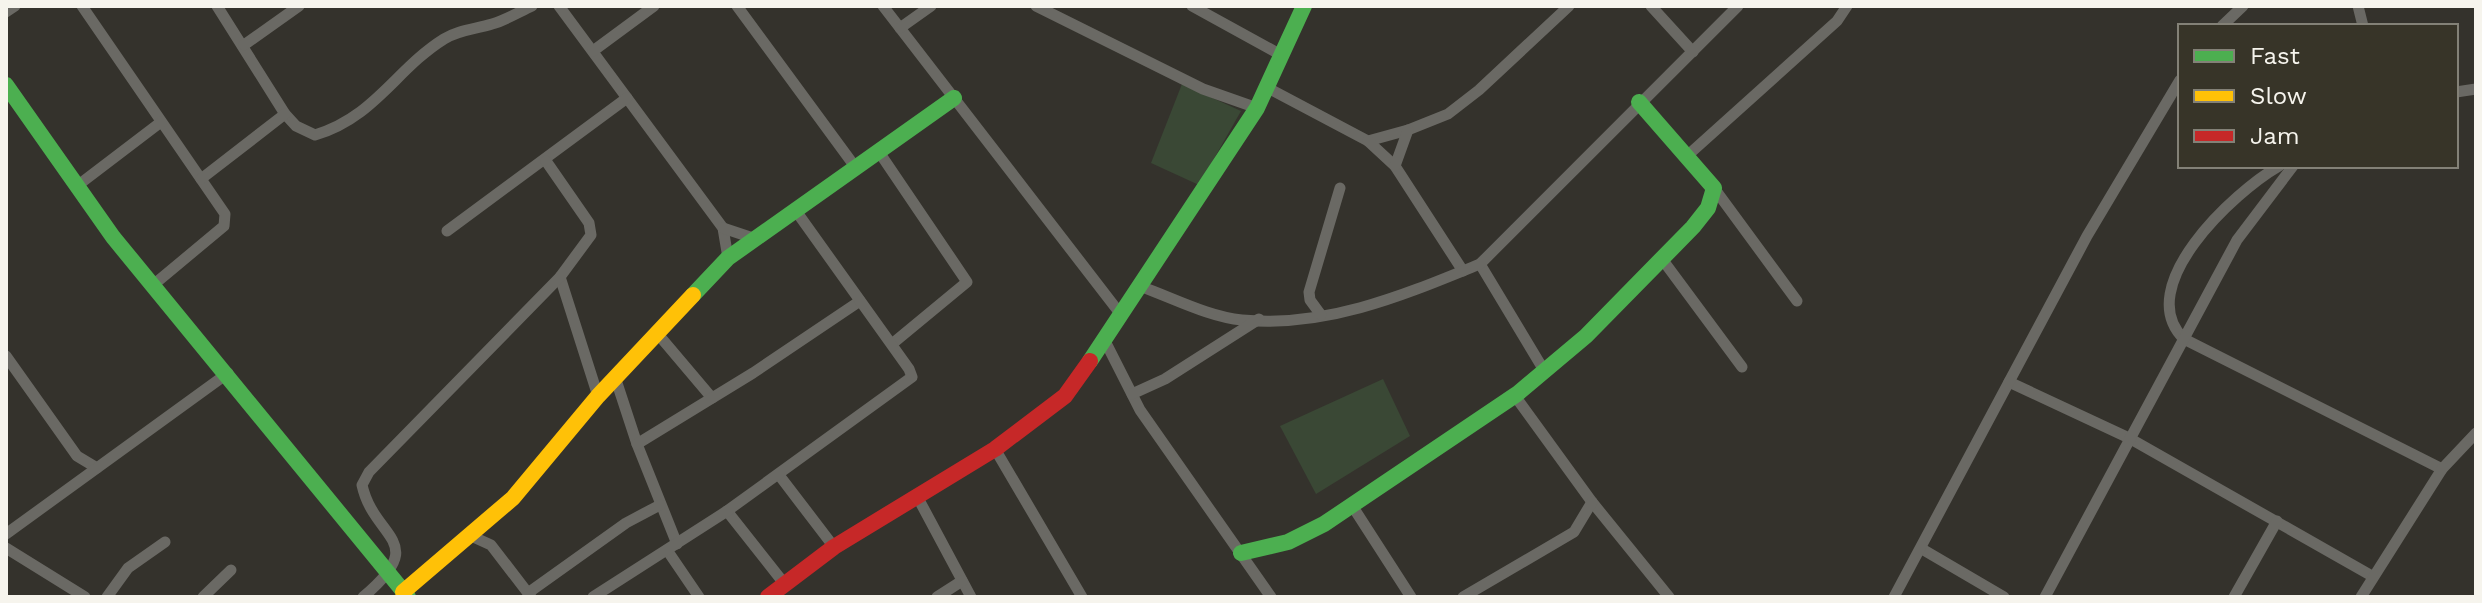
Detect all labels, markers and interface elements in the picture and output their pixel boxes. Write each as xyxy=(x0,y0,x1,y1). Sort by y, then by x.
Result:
legend xyxy=(2178,24,2458,168)
text: Fast xyxy=(2250,42,2300,70)
text: Slow xyxy=(2250,82,2307,110)
text: Jam xyxy=(2250,122,2300,150)

